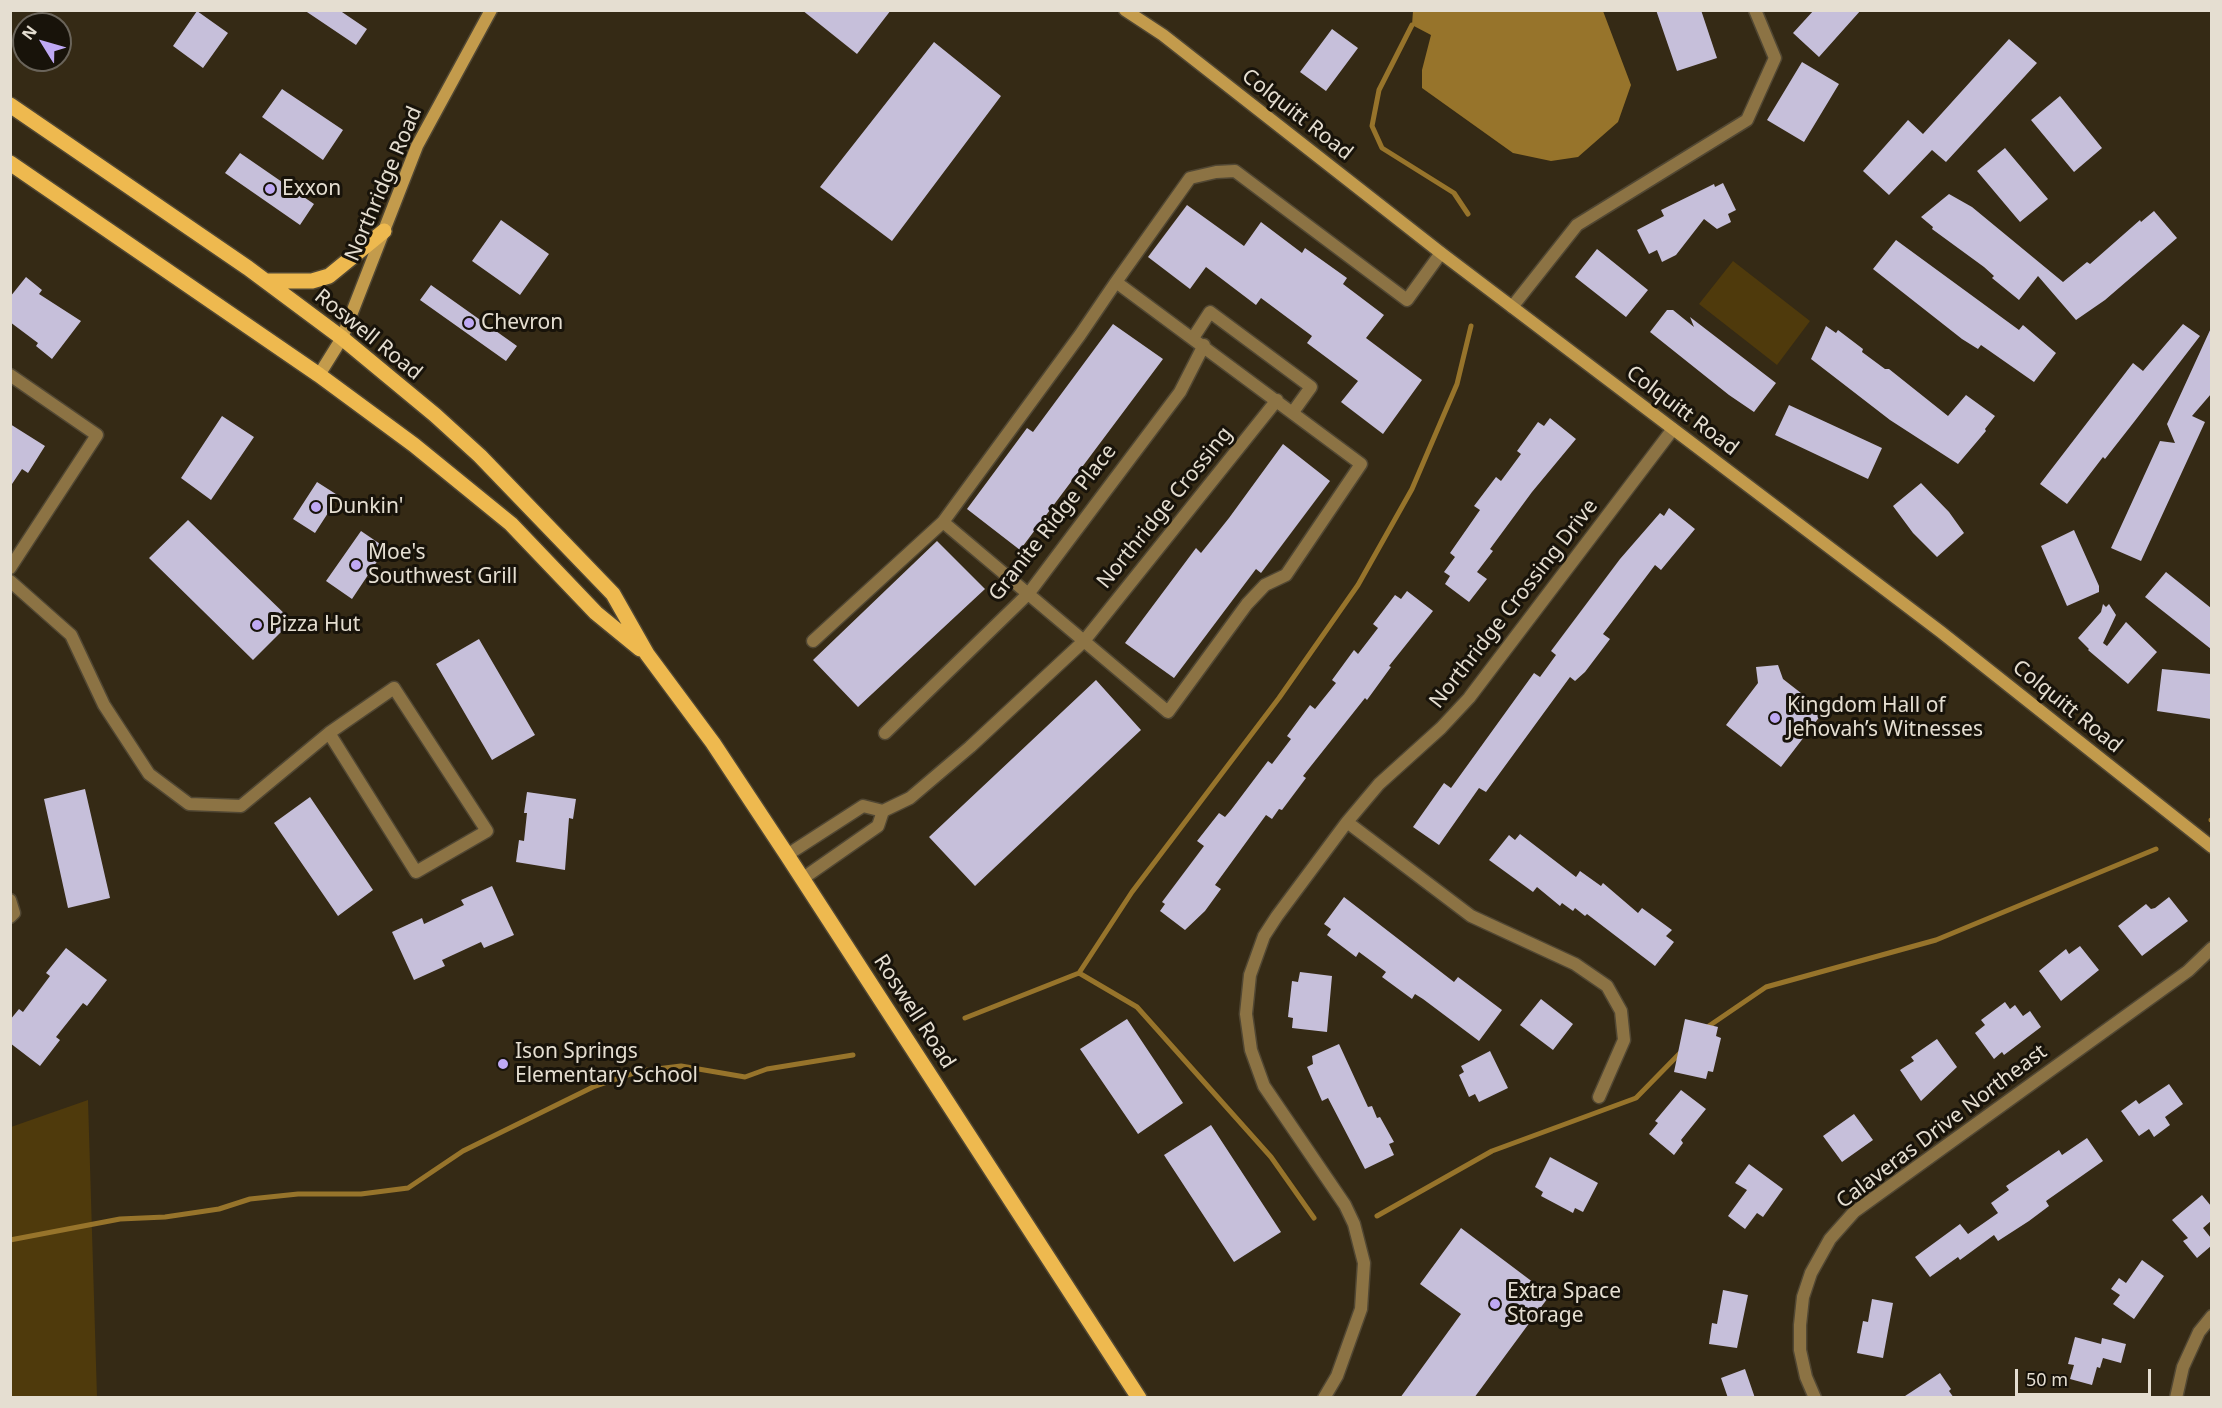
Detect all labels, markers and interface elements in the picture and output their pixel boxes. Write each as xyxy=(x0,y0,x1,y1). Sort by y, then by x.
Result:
north arrow xyxy=(12,12,72,72)
text: N xyxy=(17,21,42,44)
street label: Colquitt Road xyxy=(1237,64,1357,166)
street label: Northridge Road xyxy=(340,103,428,265)
place label: Exxon xyxy=(282,176,341,202)
marker: Exxon xyxy=(263,182,277,196)
street label: Roswell Road xyxy=(309,284,427,386)
place label: Chevron xyxy=(481,310,563,336)
marker: Chevron xyxy=(462,316,476,330)
street label: Colquitt Road xyxy=(1621,361,1743,461)
street label: Northridge Crossing xyxy=(1092,422,1238,594)
street label: Granite Ridge Place xyxy=(984,440,1122,606)
place label: Dunkin' xyxy=(328,494,403,520)
street label: Northridge Crossing Drive xyxy=(1425,495,1603,713)
marker: Dunkin' xyxy=(309,500,323,514)
place label: Moe's Southwest Grill xyxy=(368,540,517,590)
marker: Moe's Southwest Grill xyxy=(349,558,363,572)
place label: Pizza Hut xyxy=(269,612,360,638)
marker: Pizza Hut xyxy=(250,618,264,632)
street label: Colquitt Road xyxy=(2007,655,2127,759)
place label: Kingdom Hall of Jehovah’s Witnesses xyxy=(1787,693,1983,743)
marker: Kingdom Hall of Jehovah’s Witnesses xyxy=(1768,711,1782,725)
street label: Roswell Road xyxy=(868,950,960,1074)
place label: Ison Springs Elementary School xyxy=(515,1039,698,1089)
street label: Calaveras Drive Northeast xyxy=(1832,1040,2052,1214)
marker: Ison Springs Elementary School xyxy=(496,1057,510,1071)
place label: Extra Space Storage xyxy=(1507,1279,1621,1329)
marker: Extra Space Storage xyxy=(1488,1297,1502,1311)
scale bar xyxy=(2018,1357,2154,1395)
text: 50 m xyxy=(2026,1367,2068,1391)

